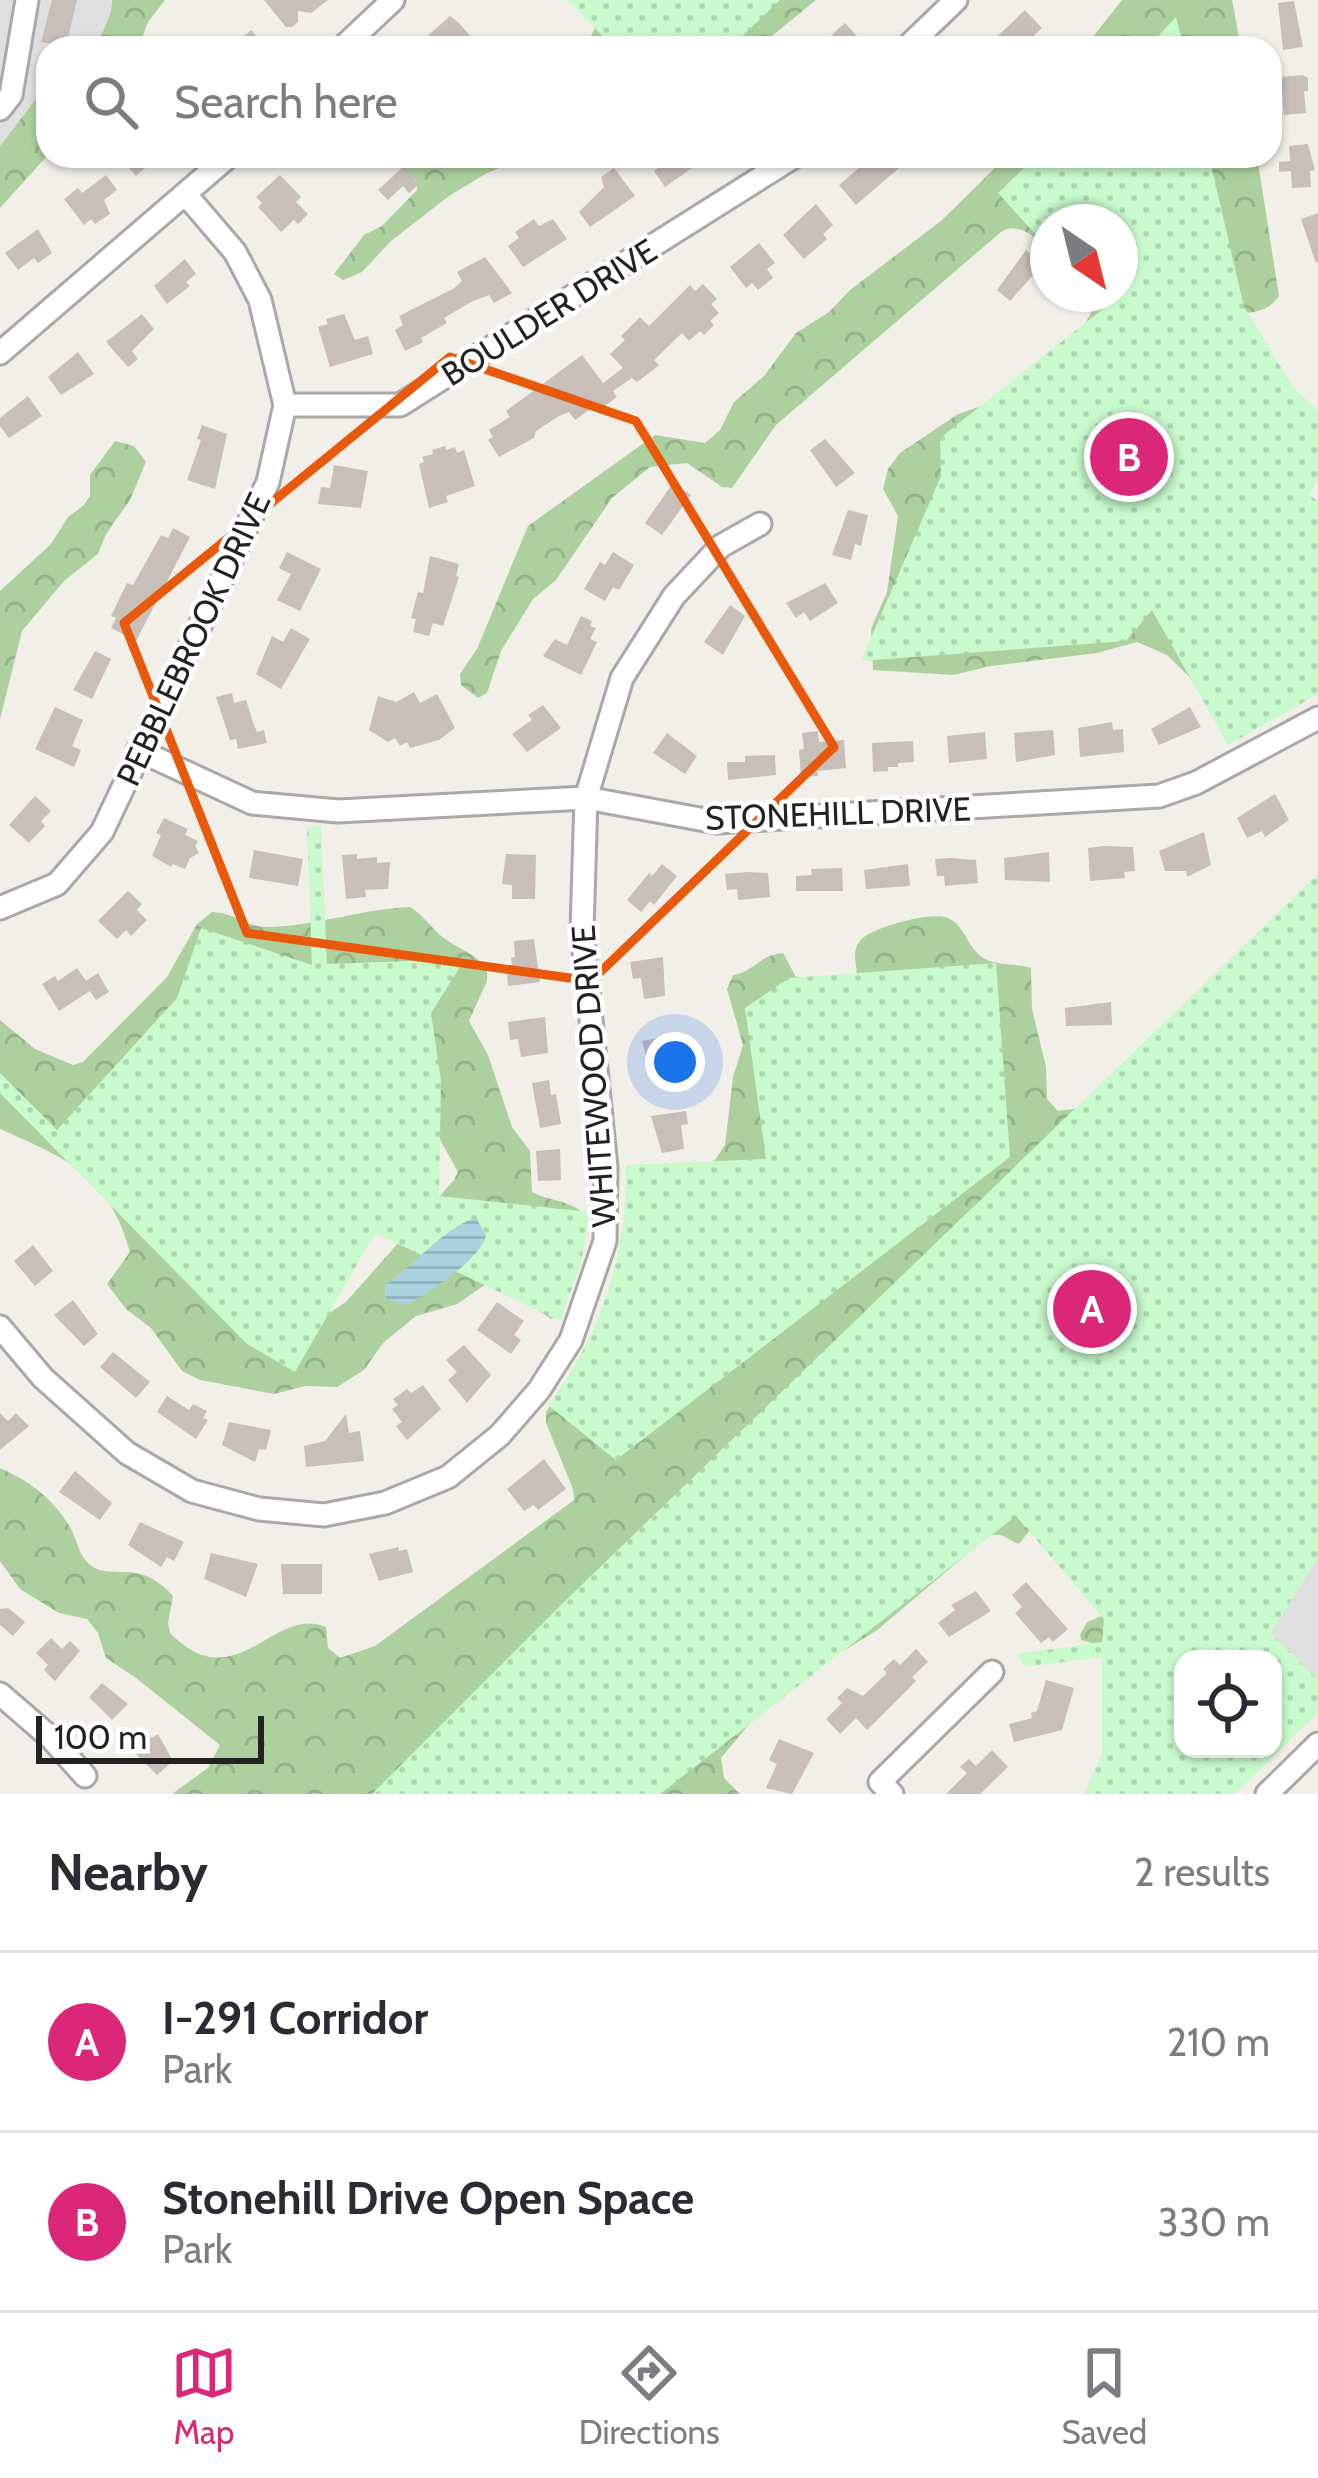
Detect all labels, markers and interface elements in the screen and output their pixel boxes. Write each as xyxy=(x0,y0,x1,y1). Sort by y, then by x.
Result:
search box xyxy=(36,36,1282,168)
icon: search xyxy=(78,69,144,135)
text: Search here xyxy=(174,75,398,129)
north arrow xyxy=(1030,204,1138,312)
street label: BOULDER DRIVE xyxy=(434,230,664,394)
pin: B xyxy=(1090,412,1168,502)
street label: PEBBLEBROOK DRIVE xyxy=(108,486,278,792)
street label: STONEHILL DRIVE xyxy=(704,788,972,838)
street label: WHITEWOOD DRIVE xyxy=(562,924,624,1228)
your location xyxy=(645,1032,705,1092)
pin: A xyxy=(1053,1264,1131,1354)
map controls xyxy=(1174,1650,1282,1758)
button: locate xyxy=(1174,1650,1282,1758)
scale bar xyxy=(36,1710,264,1763)
text: 100 m xyxy=(54,1717,147,1757)
text: Nearby xyxy=(48,1841,208,1903)
text: 2 results xyxy=(1134,1848,1270,1896)
text: I-291 Corridor xyxy=(162,1991,428,2045)
text: A xyxy=(75,2018,99,2066)
text: 210 m xyxy=(1167,2018,1270,2066)
text: Park xyxy=(162,2045,232,2093)
text: Stonehill Drive Open Space xyxy=(162,2171,694,2225)
text: B xyxy=(75,2198,99,2246)
text: 330 m xyxy=(1158,2198,1270,2246)
text: Park xyxy=(162,2225,232,2273)
tab: Map xyxy=(171,2340,237,2452)
tab: Directions xyxy=(579,2340,720,2452)
tab: Saved xyxy=(1061,2340,1147,2452)

